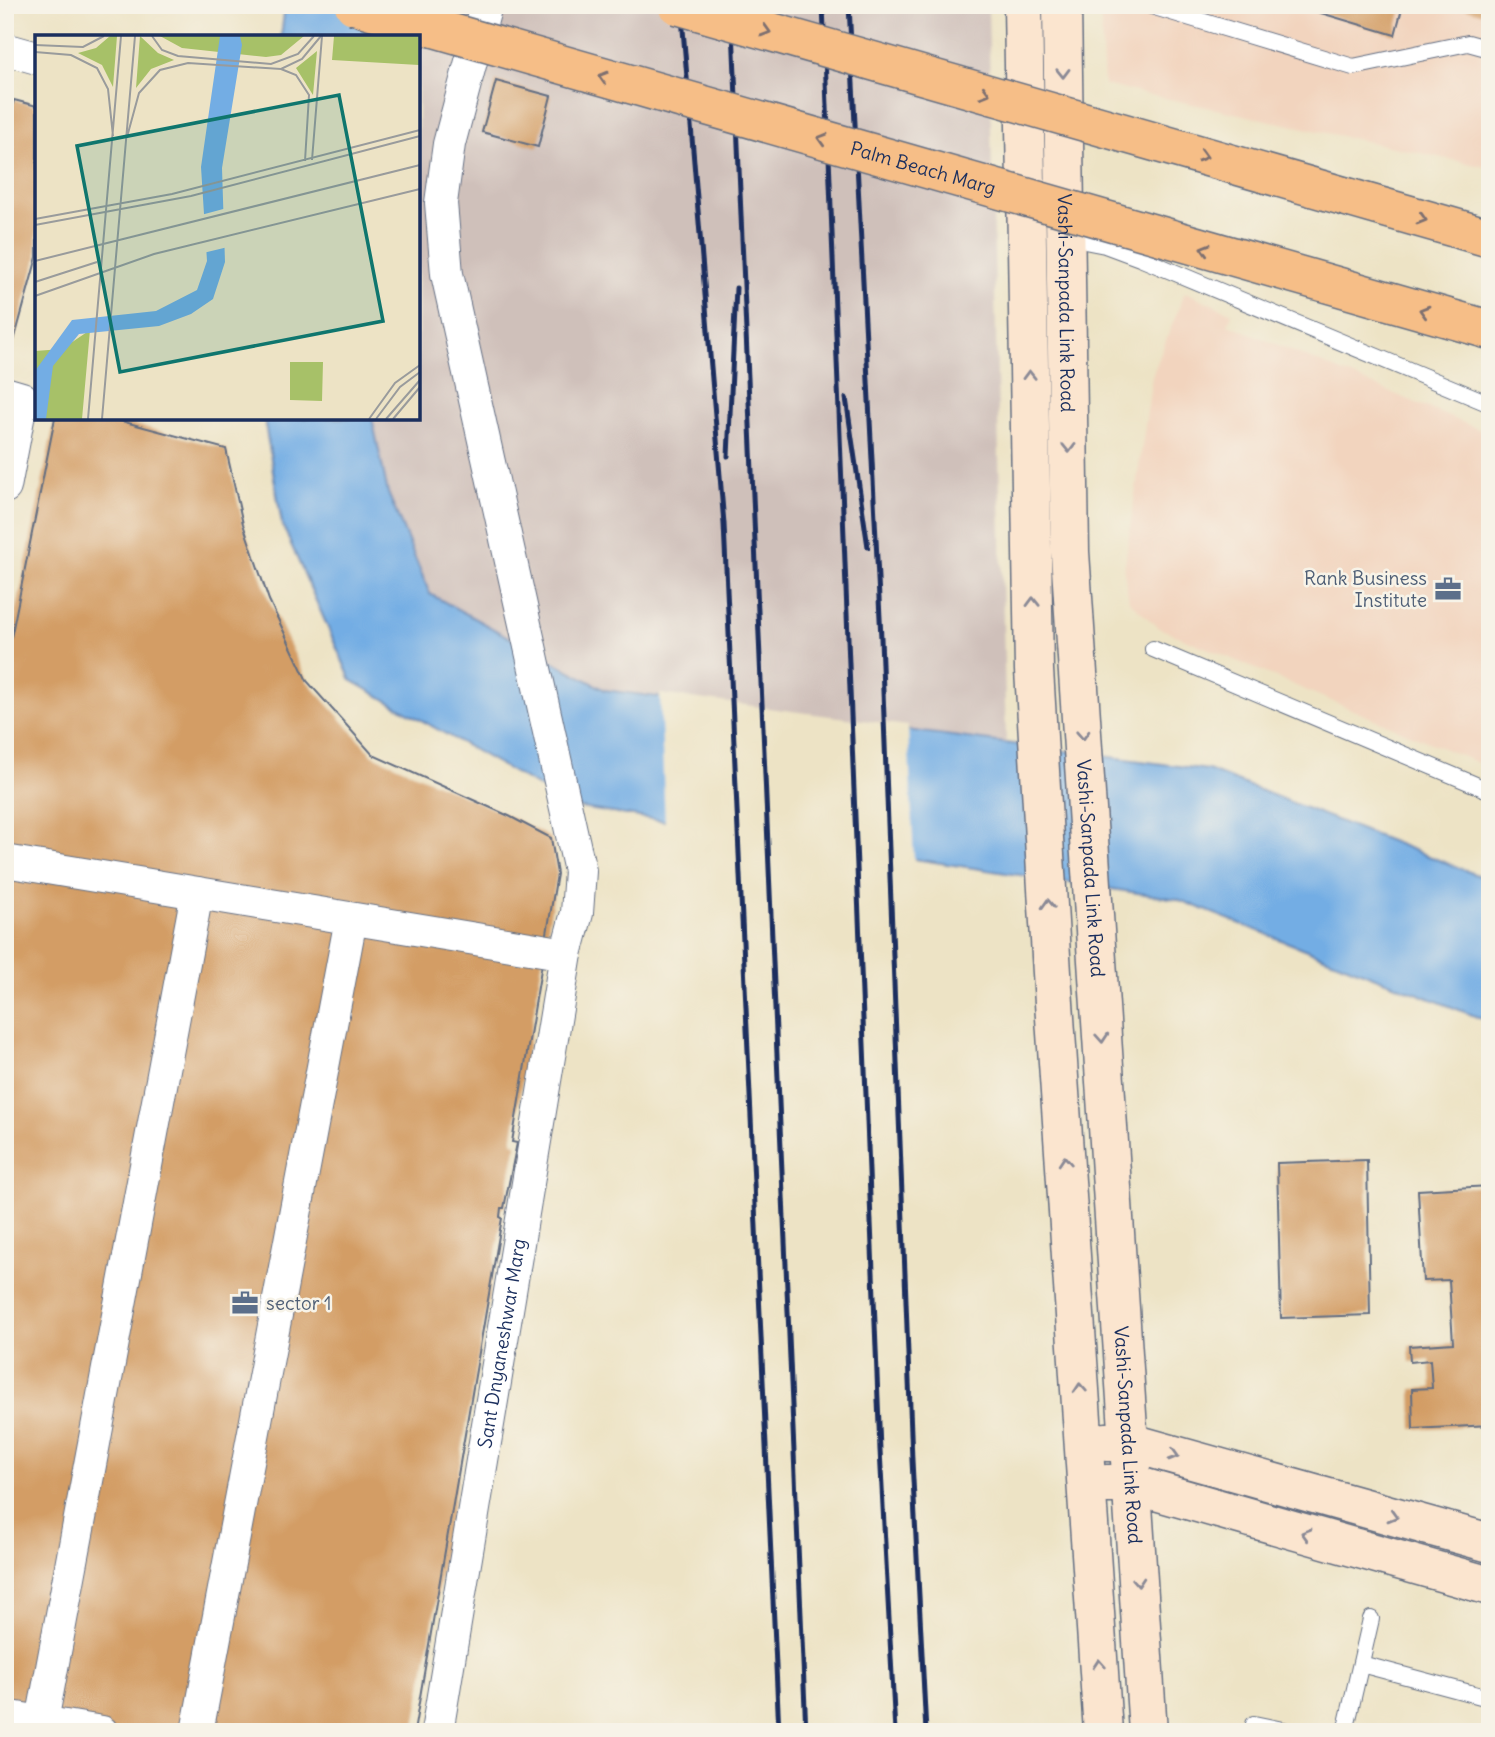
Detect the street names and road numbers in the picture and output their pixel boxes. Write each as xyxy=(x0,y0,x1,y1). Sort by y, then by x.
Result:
street label: Palm Beach Marg xyxy=(848,136,999,200)
street label: Vashi-Sanpada Link Road xyxy=(1053,194,1080,412)
street label: Vashi-Sanpada Link Road xyxy=(1072,758,1110,978)
street label: Sant Dnyaneshwar Marg xyxy=(472,1237,531,1450)
street label: Vashi-Sanpada Link Road xyxy=(1109,1325,1148,1545)

